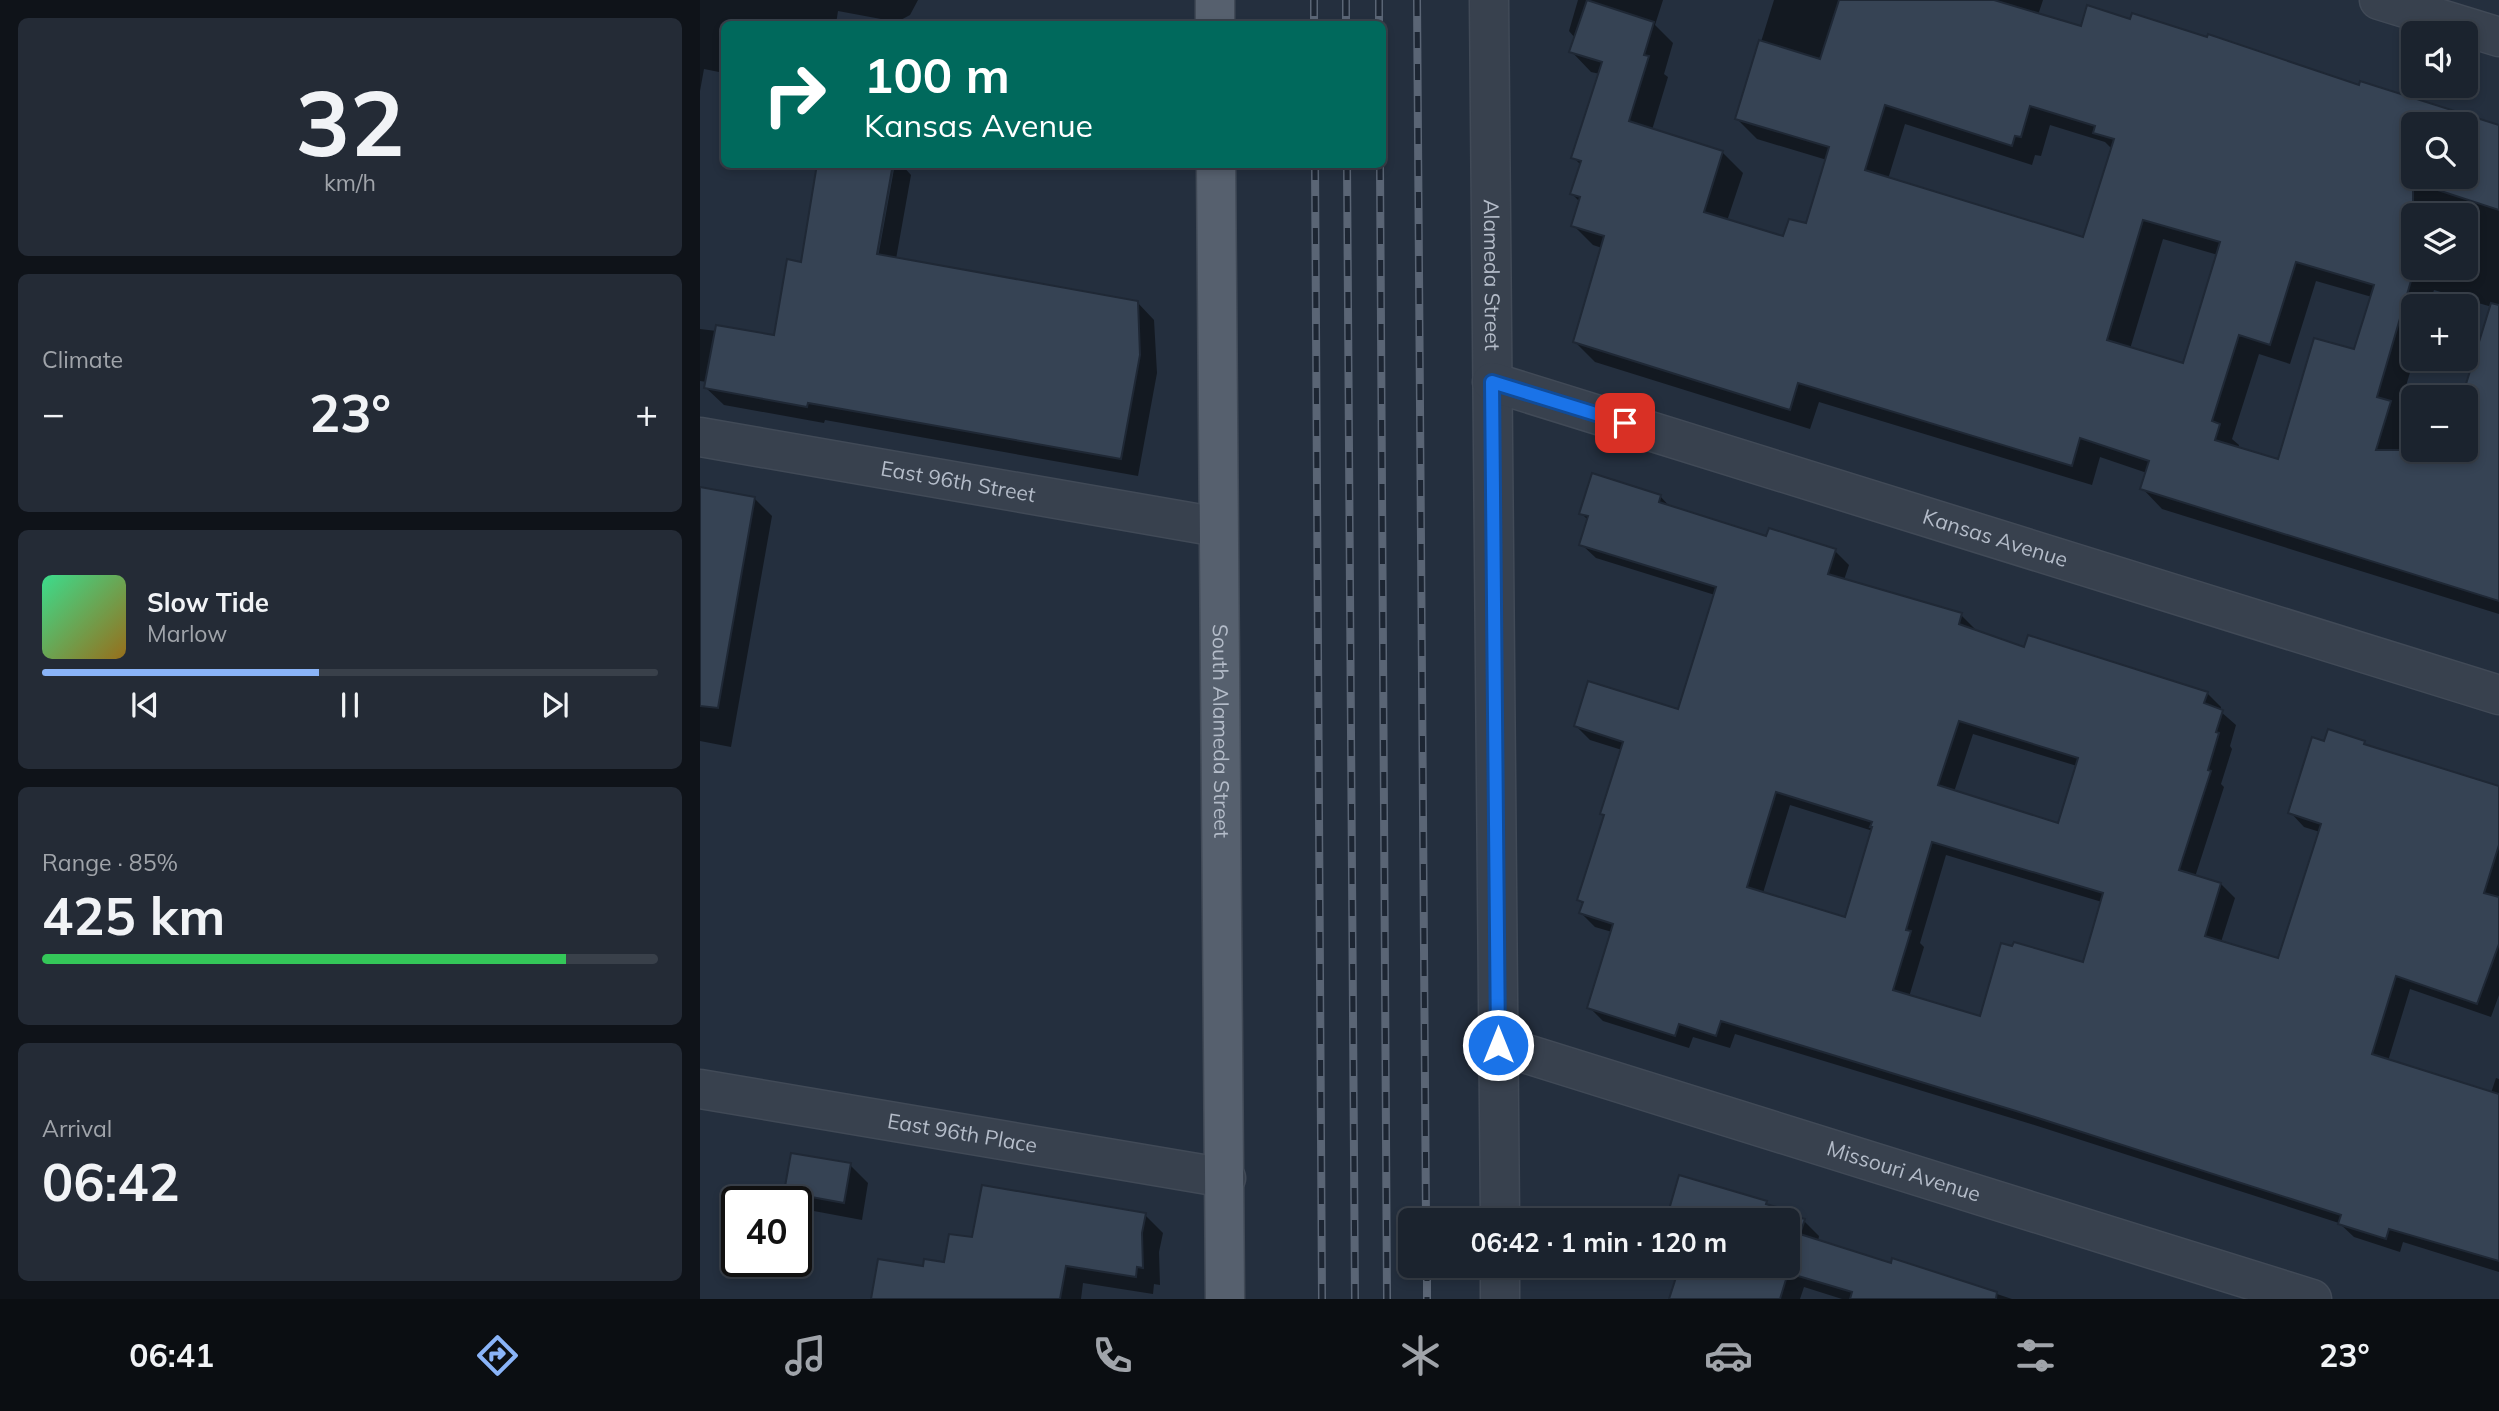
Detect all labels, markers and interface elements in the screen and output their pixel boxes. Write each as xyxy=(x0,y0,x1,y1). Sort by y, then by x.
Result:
map controls xyxy=(2401,21,2478,462)
button: sound xyxy=(2401,21,2478,98)
text: 100 m xyxy=(864,44,1010,105)
icon: right xyxy=(749,49,840,140)
text: 32 xyxy=(295,65,405,179)
text: Kansas Avenue xyxy=(864,105,1093,145)
button: search xyxy=(2401,112,2478,189)
text: km/h xyxy=(324,168,376,197)
street label: Alameda Street xyxy=(1479,199,1506,351)
button: layers xyxy=(2401,203,2478,280)
button: + xyxy=(2401,294,2478,371)
text: Climate xyxy=(42,345,123,374)
text: 23° xyxy=(309,380,391,445)
button: − xyxy=(2401,385,2478,462)
text: − xyxy=(42,389,65,437)
text: + xyxy=(635,389,658,437)
pin xyxy=(1595,393,1655,453)
icon: arrive xyxy=(1606,404,1644,442)
street label: East 96th Street xyxy=(879,455,1038,507)
street label: Kansas Avenue xyxy=(1920,503,2071,572)
text: Slow Tide xyxy=(147,586,269,619)
text: Marlow xyxy=(147,619,227,648)
street label: South Alameda Street xyxy=(1208,624,1235,838)
icon: previous xyxy=(126,686,164,724)
icon: pause xyxy=(331,686,369,724)
icon: next xyxy=(536,686,574,724)
text: Range · 85% xyxy=(42,848,178,877)
text: 425 km xyxy=(42,883,225,948)
position arrow xyxy=(1461,1008,1535,1082)
street label: East 96th Place xyxy=(886,1107,1039,1158)
text: Arrival xyxy=(42,1114,112,1143)
street label: Missouri Avenue xyxy=(1824,1135,1984,1207)
text: 06:42 xyxy=(42,1149,180,1214)
speed limit sign: 40 xyxy=(721,1186,812,1277)
text: 06:42 · 1 min · 120 m xyxy=(1471,1226,1727,1259)
icon: directions xyxy=(473,1331,522,1380)
icon: music xyxy=(781,1331,830,1380)
icon: phone xyxy=(1088,1331,1137,1380)
icon: climate xyxy=(1396,1331,1445,1380)
icon: car xyxy=(1704,1331,1753,1380)
icon: filters xyxy=(2011,1331,2060,1380)
text: 06:41 xyxy=(129,1335,214,1375)
text: 23° xyxy=(2319,1335,2370,1375)

